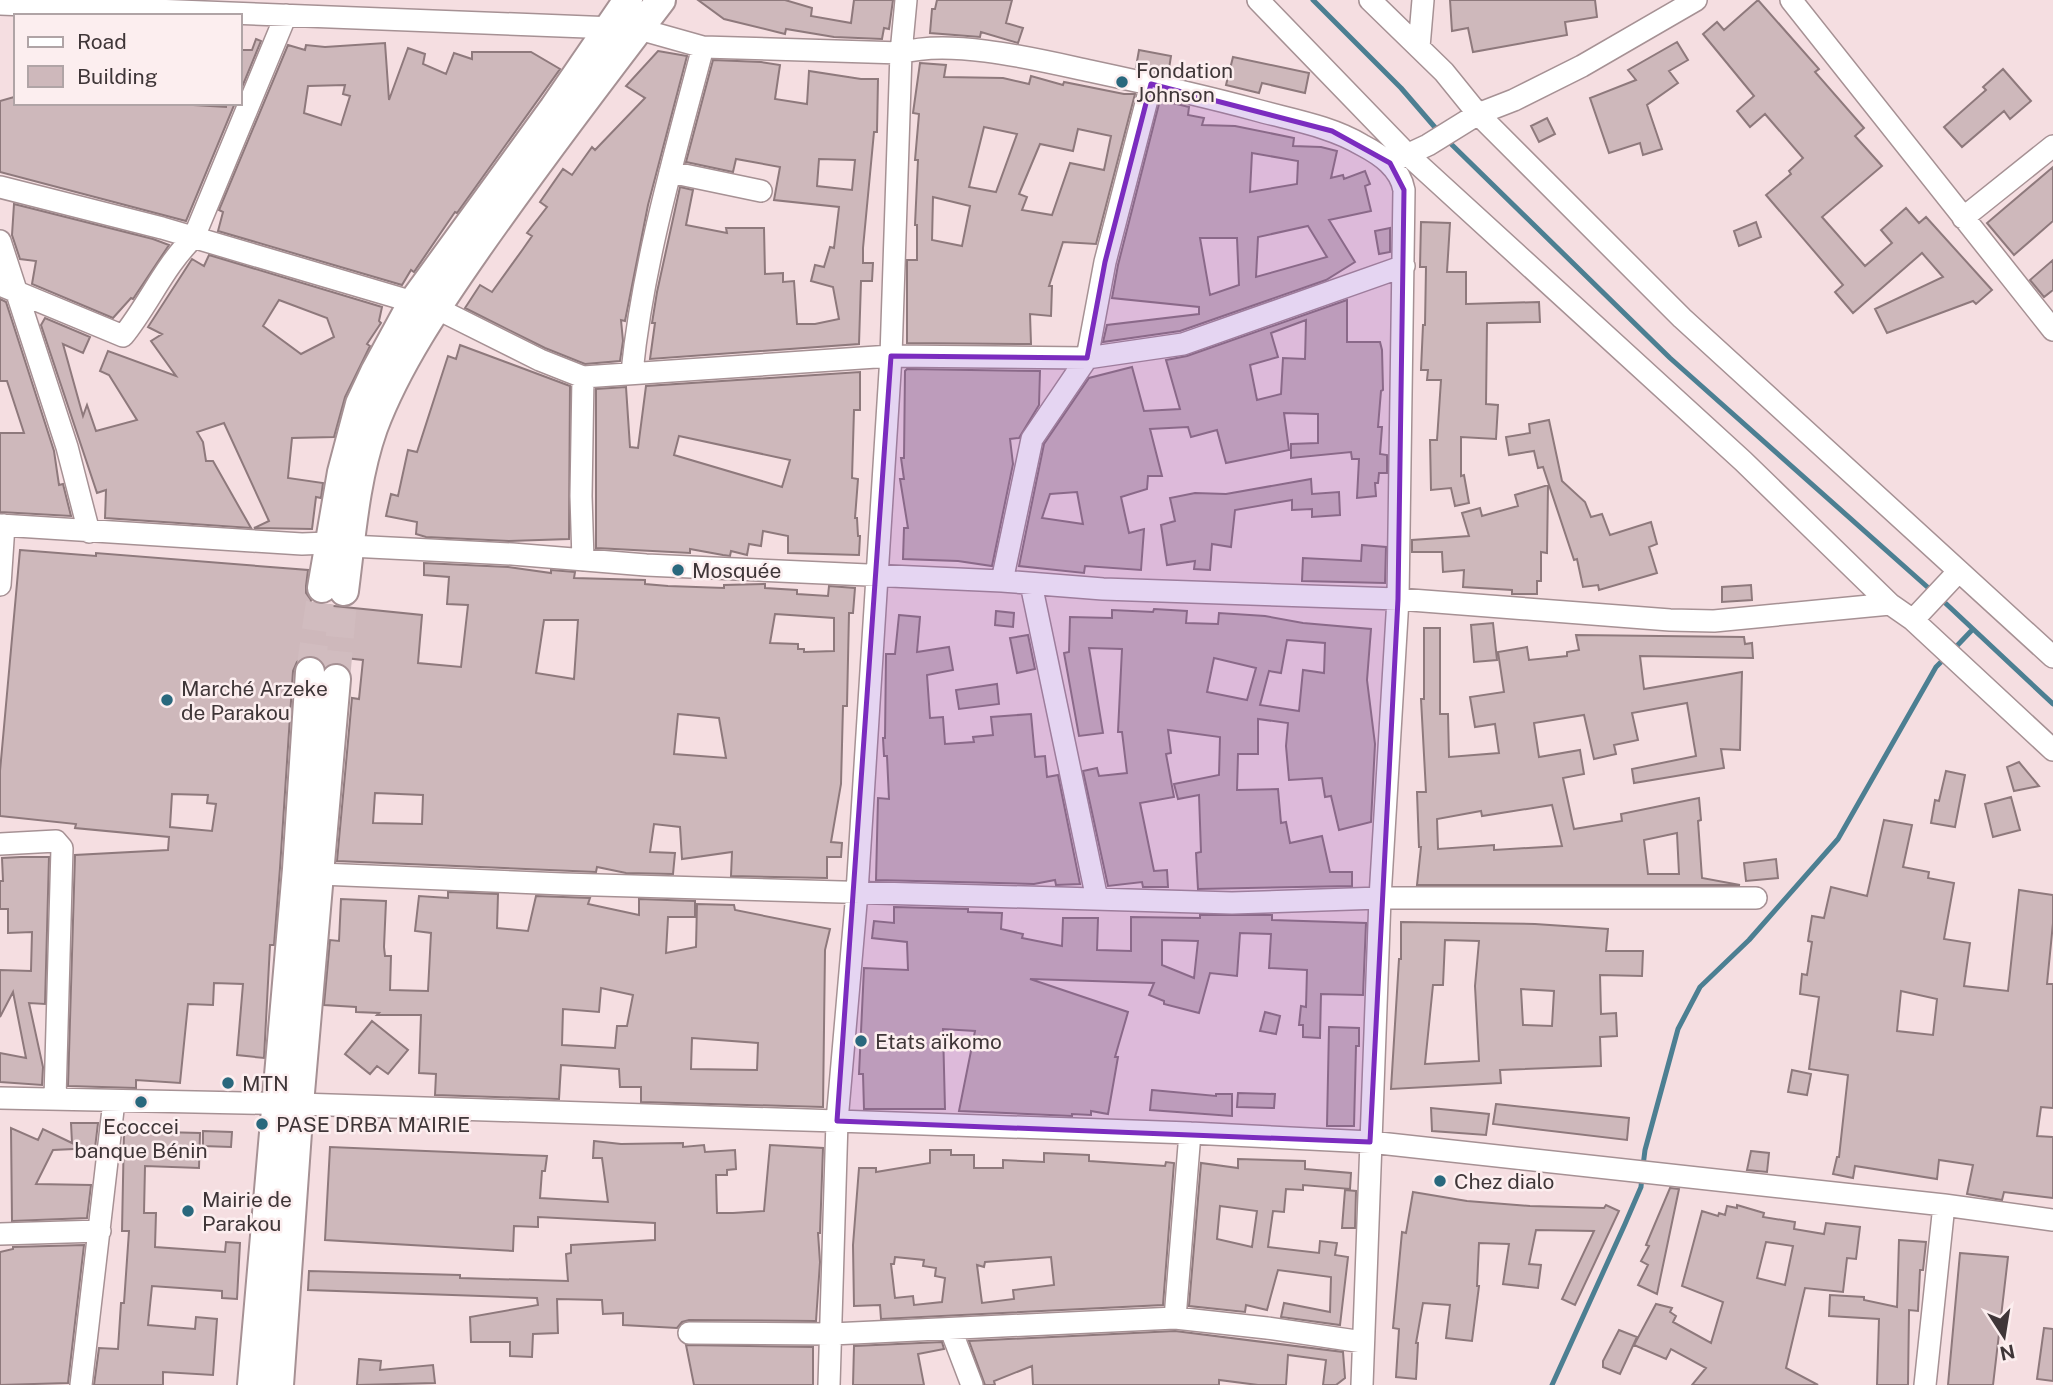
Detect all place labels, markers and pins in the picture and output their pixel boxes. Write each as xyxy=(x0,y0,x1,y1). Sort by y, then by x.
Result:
place label: Fondation Johnson xyxy=(1136,58,1233,107)
marker: Fondation Johnson xyxy=(1114,74,1130,90)
place label: Mosquée xyxy=(692,558,781,583)
marker: Mosquée xyxy=(670,562,686,578)
place label: Marché Arzeke de Parakou xyxy=(181,676,328,725)
marker: Marché Arzeke de Parakou xyxy=(159,692,175,708)
place label: Etats aïkomo xyxy=(875,1029,1002,1054)
marker: Etats aïkomo xyxy=(853,1033,869,1049)
place label: MTN xyxy=(242,1071,289,1096)
marker: MTN xyxy=(220,1075,236,1091)
marker: Ecoccei banque Bénin xyxy=(133,1094,149,1110)
place label: PASE DRBA MAIRIE xyxy=(276,1112,470,1137)
place label: Ecoccei banque Bénin xyxy=(74,1114,208,1163)
marker: PASE DRBA MAIRIE xyxy=(254,1116,270,1132)
place label: Chez dialo xyxy=(1454,1169,1554,1194)
marker: Chez dialo xyxy=(1432,1173,1448,1189)
place label: Mairie de Parakou xyxy=(202,1187,292,1236)
marker: Mairie de Parakou xyxy=(180,1203,196,1219)

